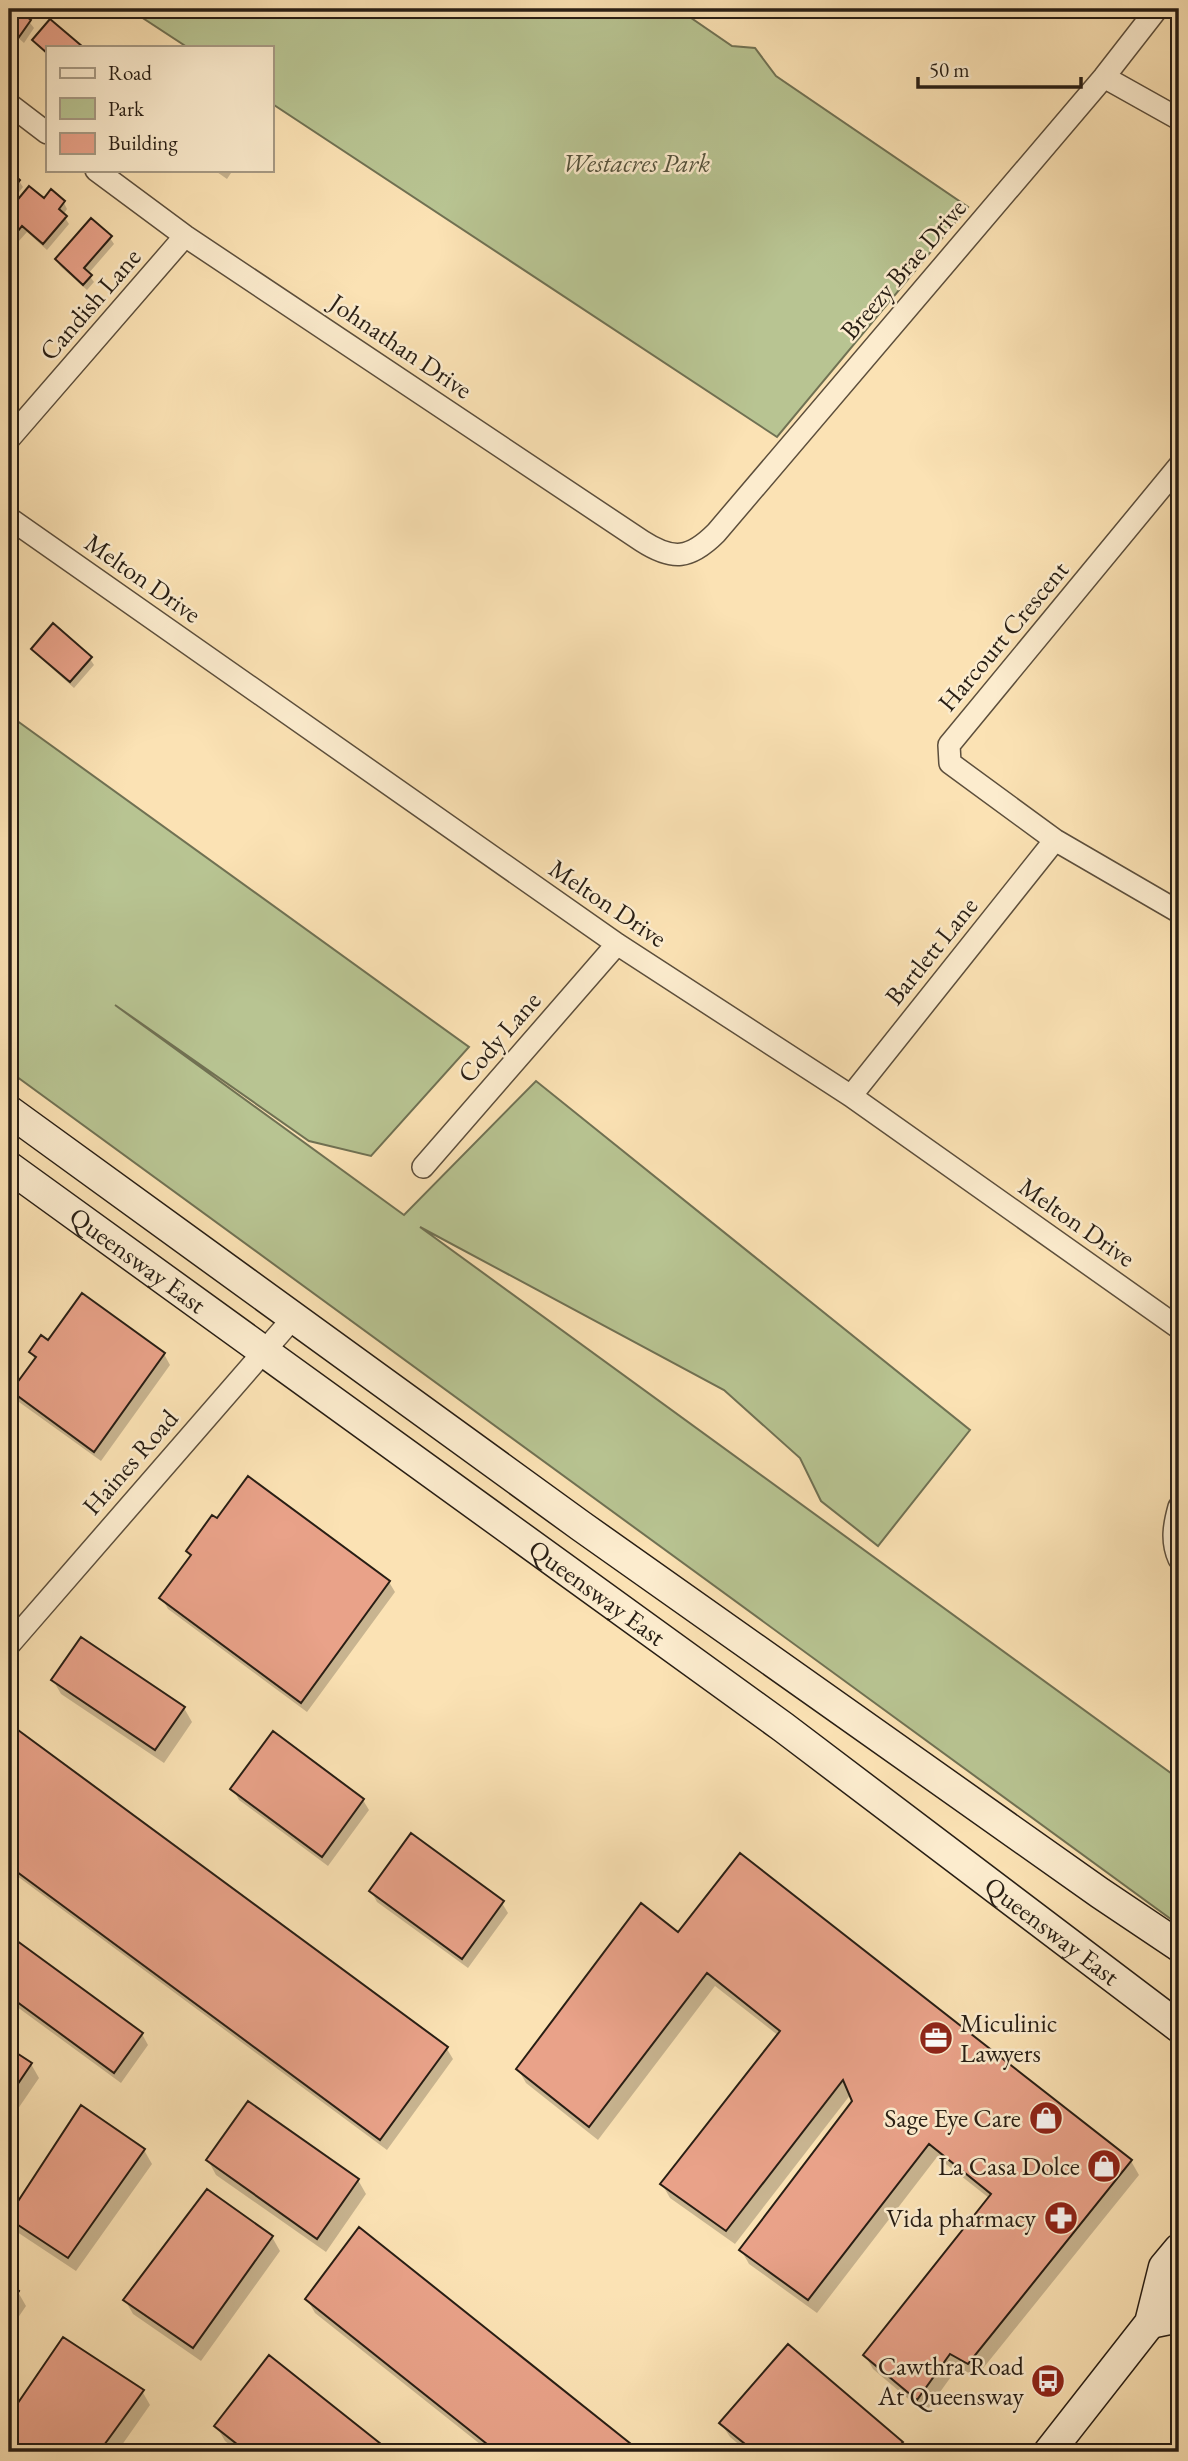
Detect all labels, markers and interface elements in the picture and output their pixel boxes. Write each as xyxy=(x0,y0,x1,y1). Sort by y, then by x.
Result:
legend xyxy=(46,46,273,172)
scale bar xyxy=(918,46,1081,90)
text: 50 m xyxy=(929,56,970,83)
text: Road xyxy=(108,59,152,86)
text: Park xyxy=(108,95,145,122)
text: Building xyxy=(108,129,178,156)
park label: Westacres Park xyxy=(562,146,710,180)
street label: Breezy Brae Drive xyxy=(833,192,973,346)
street label: Candish Lane xyxy=(32,241,148,367)
street label: Johnathan Drive xyxy=(321,285,479,406)
street label: Melton Drive xyxy=(78,525,208,631)
street label: Harcourt Crescent xyxy=(930,554,1076,718)
street label: Melton Drive xyxy=(543,851,673,955)
street label: Bartlett Lane xyxy=(877,890,985,1012)
street label: Cody Lane xyxy=(450,984,548,1090)
street label: Melton Drive xyxy=(1012,1169,1142,1275)
street label: Queensway East xyxy=(63,1199,213,1321)
street label: Haines Road xyxy=(75,1401,186,1522)
street label: Queensway East xyxy=(522,1532,672,1653)
street label: Queensway East xyxy=(978,1869,1127,1993)
place label: Miculinic Lawyers xyxy=(960,2006,1057,2070)
office icon: Miculinic Lawyers xyxy=(917,2019,955,2057)
shop icon: Sage Eye Care xyxy=(1027,2099,1065,2137)
place label: Sage Eye Care xyxy=(884,2101,1021,2135)
shop icon: La Casa Dolce xyxy=(1085,2147,1123,2185)
place label: La Casa Dolce xyxy=(938,2149,1080,2183)
pharmacy icon: Vida pharmacy xyxy=(1042,2199,1080,2237)
place label: Vida pharmacy xyxy=(886,2201,1037,2235)
place label: Cawthra Road At Queensway xyxy=(877,2349,1025,2413)
bus stop icon: Cawthra Road At Queensway xyxy=(1029,2362,1067,2400)

